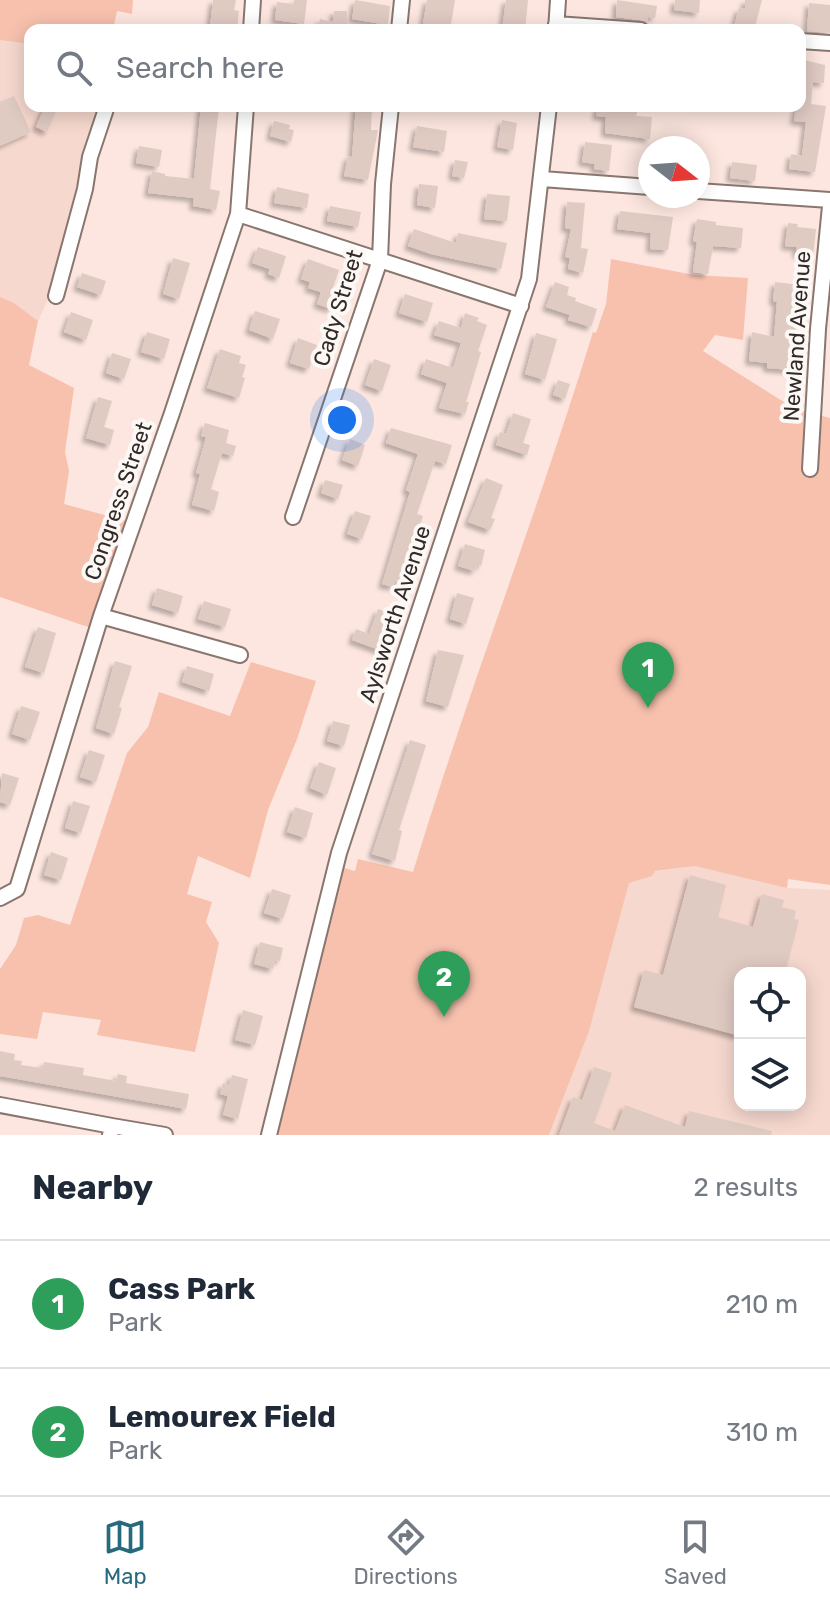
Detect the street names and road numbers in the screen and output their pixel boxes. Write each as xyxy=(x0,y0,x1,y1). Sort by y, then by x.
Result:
street label: Cady Street xyxy=(307,246,369,370)
street label: Newland Avenue xyxy=(778,250,816,422)
street label: Congress Street xyxy=(78,418,158,584)
street label: Aylsworth Avenue xyxy=(354,522,436,706)

